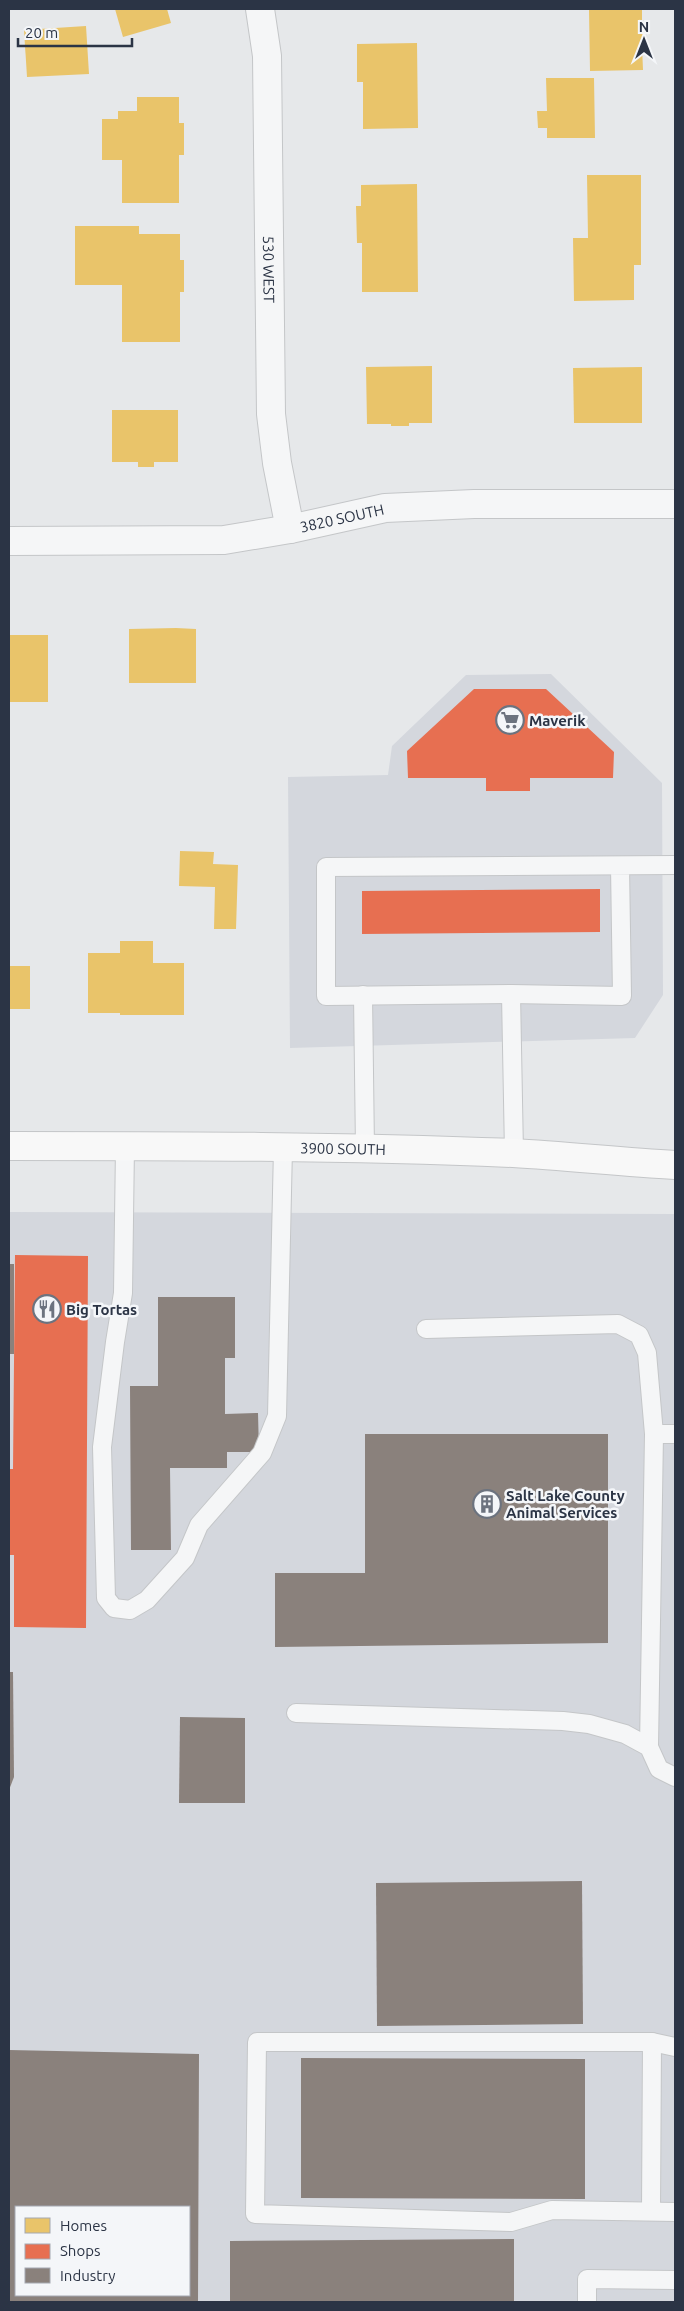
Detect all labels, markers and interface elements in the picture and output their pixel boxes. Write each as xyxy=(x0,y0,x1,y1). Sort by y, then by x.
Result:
scale bar xyxy=(18,15,131,47)
north arrow xyxy=(619,15,669,65)
text: N xyxy=(639,19,649,35)
text: 20 m xyxy=(25,24,58,41)
street label: 530 WEST xyxy=(261,236,278,304)
street label: 3820 SOUTH xyxy=(298,500,386,535)
supermarket icon: Maverik xyxy=(495,705,525,735)
place label: Maverik xyxy=(529,712,586,729)
street label: 3900 SOUTH xyxy=(300,1139,386,1157)
restaurant icon: Big Tortas xyxy=(32,1294,62,1324)
place label: Big Tortas xyxy=(66,1301,137,1318)
place label: Salt Lake County Animal Services xyxy=(506,1487,625,1521)
building icon: Salt Lake County Animal Services xyxy=(472,1489,502,1519)
legend xyxy=(15,2206,190,2296)
text: Homes xyxy=(60,2217,107,2234)
text: Shops xyxy=(60,2242,101,2259)
text: Industry xyxy=(60,2267,115,2284)

